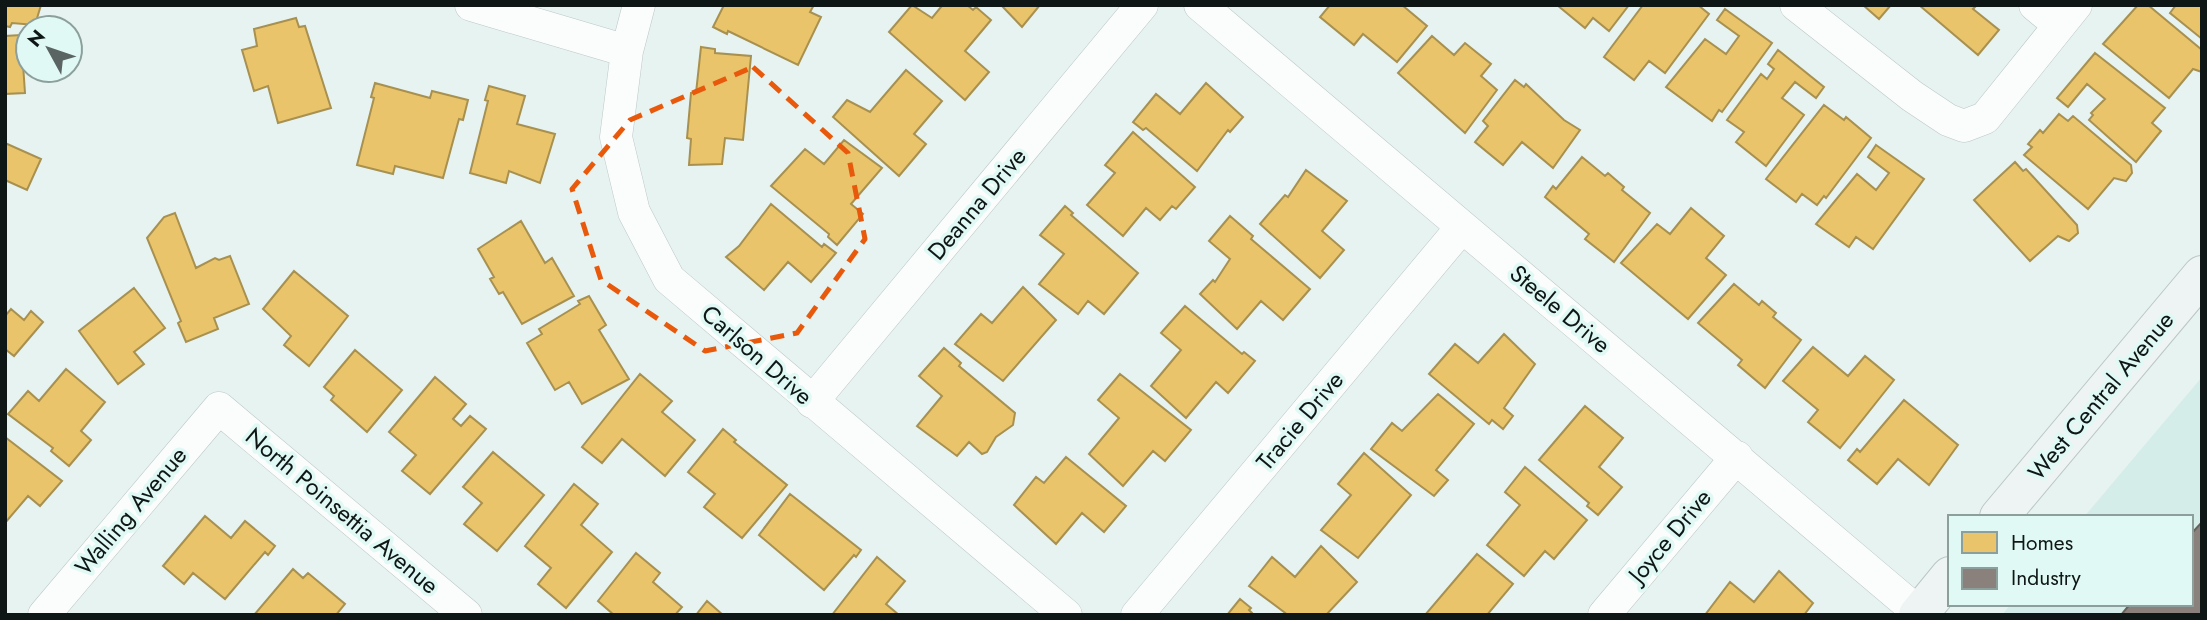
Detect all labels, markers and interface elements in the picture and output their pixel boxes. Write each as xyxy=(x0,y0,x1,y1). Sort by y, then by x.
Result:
north arrow xyxy=(14,14,84,84)
text: N xyxy=(21,24,52,53)
street label: Deanna Drive xyxy=(919,140,1034,268)
street label: Steele Drive xyxy=(1502,256,1618,361)
street label: Carlson Drive xyxy=(694,296,821,413)
street label: West Central Avenue xyxy=(2019,304,2182,488)
street label: Tracie Drive xyxy=(1248,364,1351,478)
street label: North Poinsettia Avenue xyxy=(238,419,447,602)
street label: Walling Avenue xyxy=(66,439,195,583)
street label: Joyce Drive xyxy=(1618,481,1719,593)
legend xyxy=(1948,515,2193,606)
text: Homes xyxy=(2011,528,2073,558)
text: Industry xyxy=(2011,563,2082,593)

